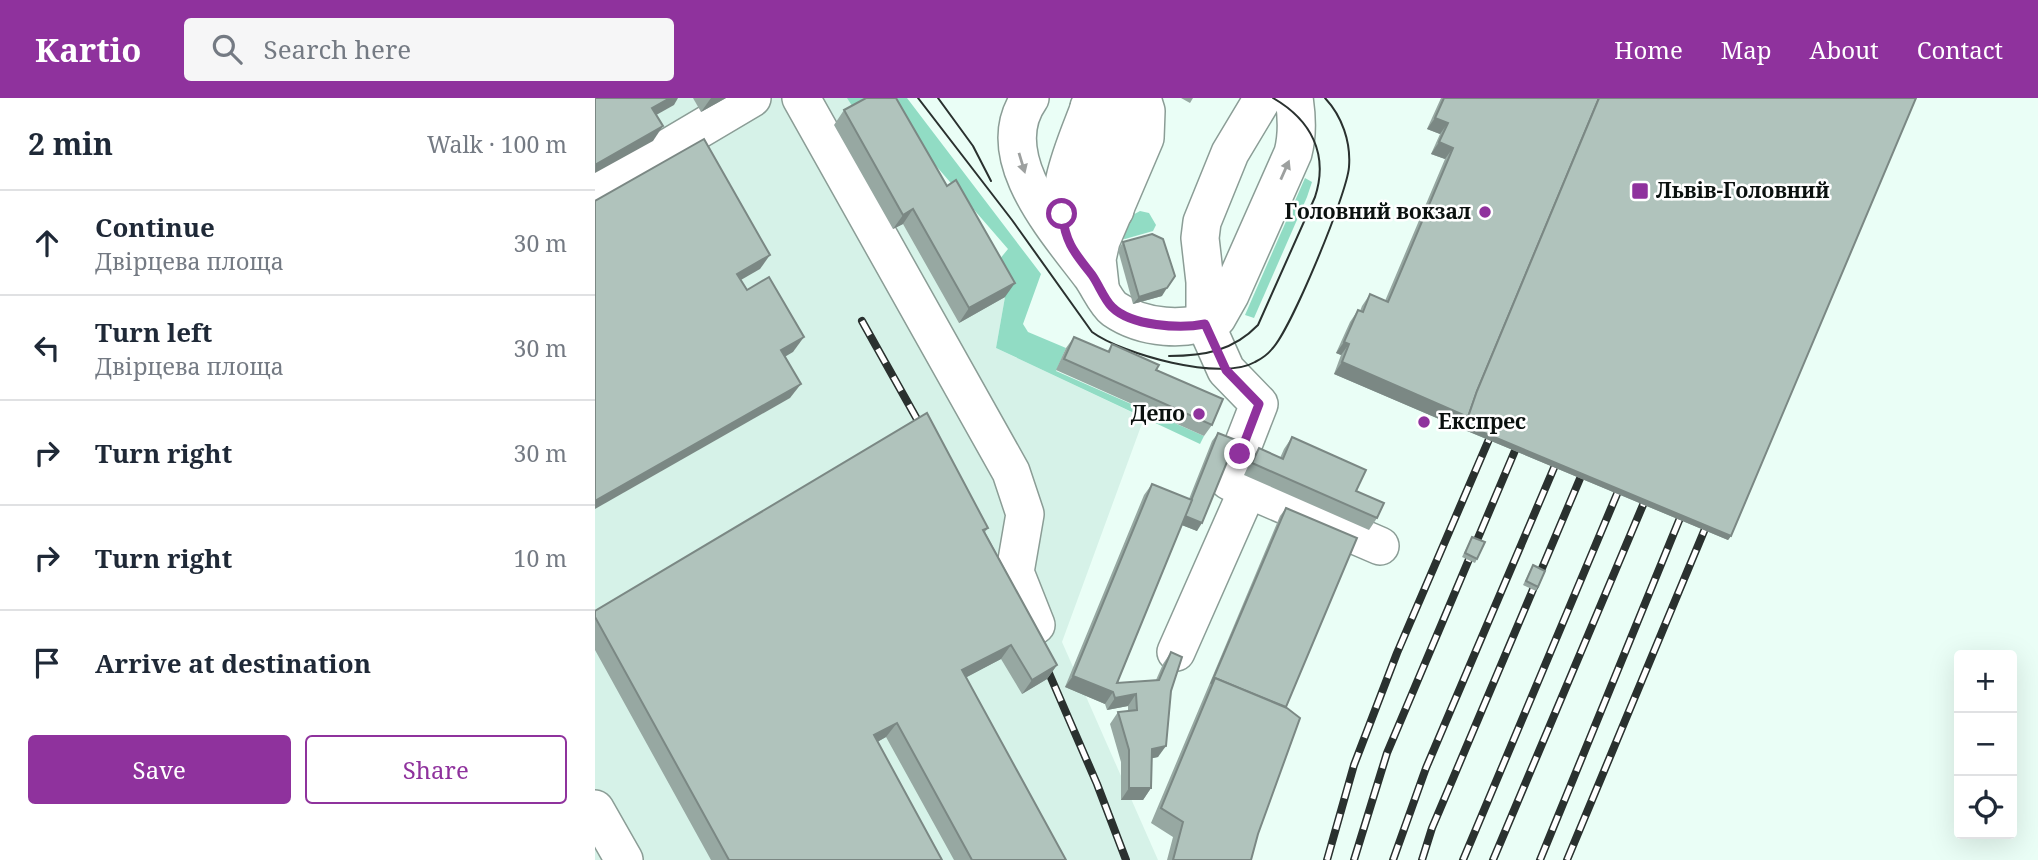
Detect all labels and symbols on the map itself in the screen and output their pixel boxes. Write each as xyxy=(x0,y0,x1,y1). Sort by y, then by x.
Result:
one-way arrow xyxy=(1017,152,1027,173)
one-way arrow xyxy=(1280,160,1291,181)
place label: Львів-Головний xyxy=(1656,176,1830,204)
marker: Львів-Головний xyxy=(1630,181,1650,201)
place label: Головний вокзал xyxy=(1284,197,1471,225)
route start xyxy=(1046,198,1077,229)
marker: Головний вокзал xyxy=(1477,204,1493,220)
place label: Депо xyxy=(1131,399,1185,427)
marker: Депо xyxy=(1191,406,1207,422)
place label: Експрес xyxy=(1438,407,1526,435)
marker: Експрес xyxy=(1416,414,1432,430)
route end xyxy=(1224,438,1255,469)

